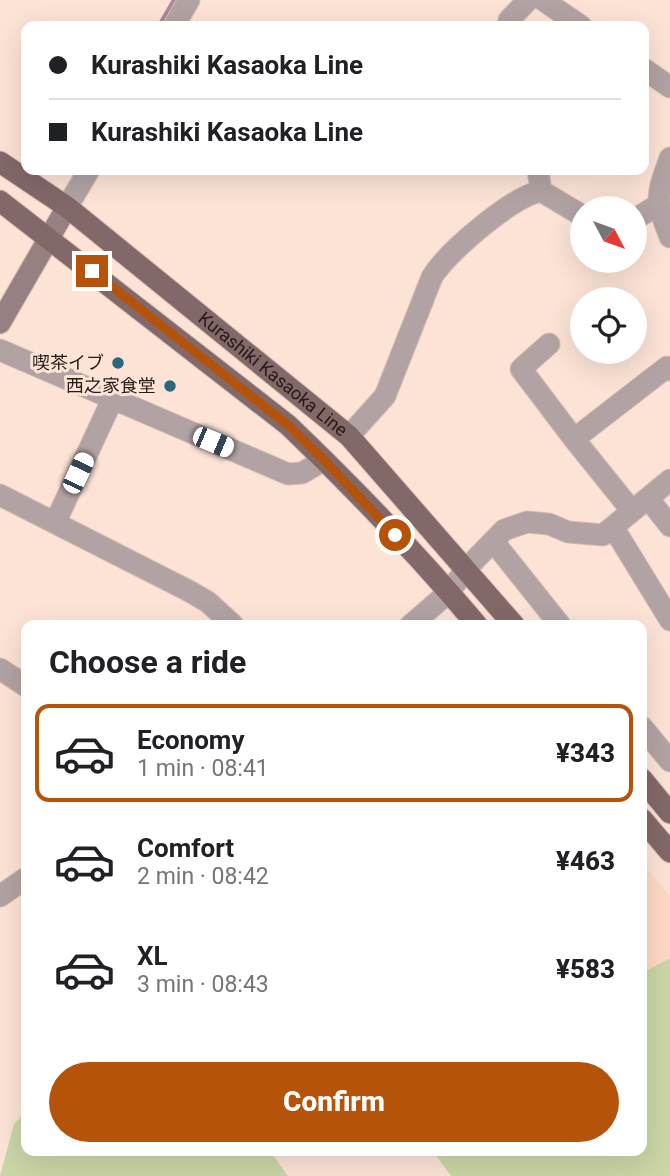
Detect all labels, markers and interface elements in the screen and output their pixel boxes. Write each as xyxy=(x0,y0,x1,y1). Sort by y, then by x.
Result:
text: Kurashiki Kasaoka Line xyxy=(91,50,363,80)
text: Kurashiki Kasaoka Line xyxy=(91,117,363,147)
north arrow xyxy=(570,196,648,273)
map controls xyxy=(570,196,647,364)
route end xyxy=(76,255,108,287)
button: locate xyxy=(570,287,647,364)
street label: Kurashiki Kasaoka Line xyxy=(195,307,352,441)
place label: 喫茶イブ xyxy=(32,352,104,373)
marker: 喫茶イブ xyxy=(110,355,126,371)
place label: 西之家食堂 xyxy=(66,375,156,396)
marker: 西之家食堂 xyxy=(162,378,178,394)
car xyxy=(190,424,237,460)
car xyxy=(60,450,97,496)
route start xyxy=(379,519,411,551)
text: Choose a ride xyxy=(49,643,246,681)
icon: car xyxy=(53,722,116,785)
text: Economy xyxy=(137,725,244,755)
text: ¥343 xyxy=(556,738,615,768)
text: 1 min · 08:41 xyxy=(137,755,269,782)
icon: car xyxy=(53,830,116,893)
text: Comfort xyxy=(137,833,234,863)
text: ¥463 xyxy=(556,846,615,876)
text: 2 min · 08:42 xyxy=(137,863,269,890)
icon: car xyxy=(53,938,116,1001)
text: XL xyxy=(137,941,168,971)
text: ¥583 xyxy=(556,954,615,984)
text: 3 min · 08:43 xyxy=(137,971,269,998)
button: Confirm xyxy=(49,1062,619,1142)

